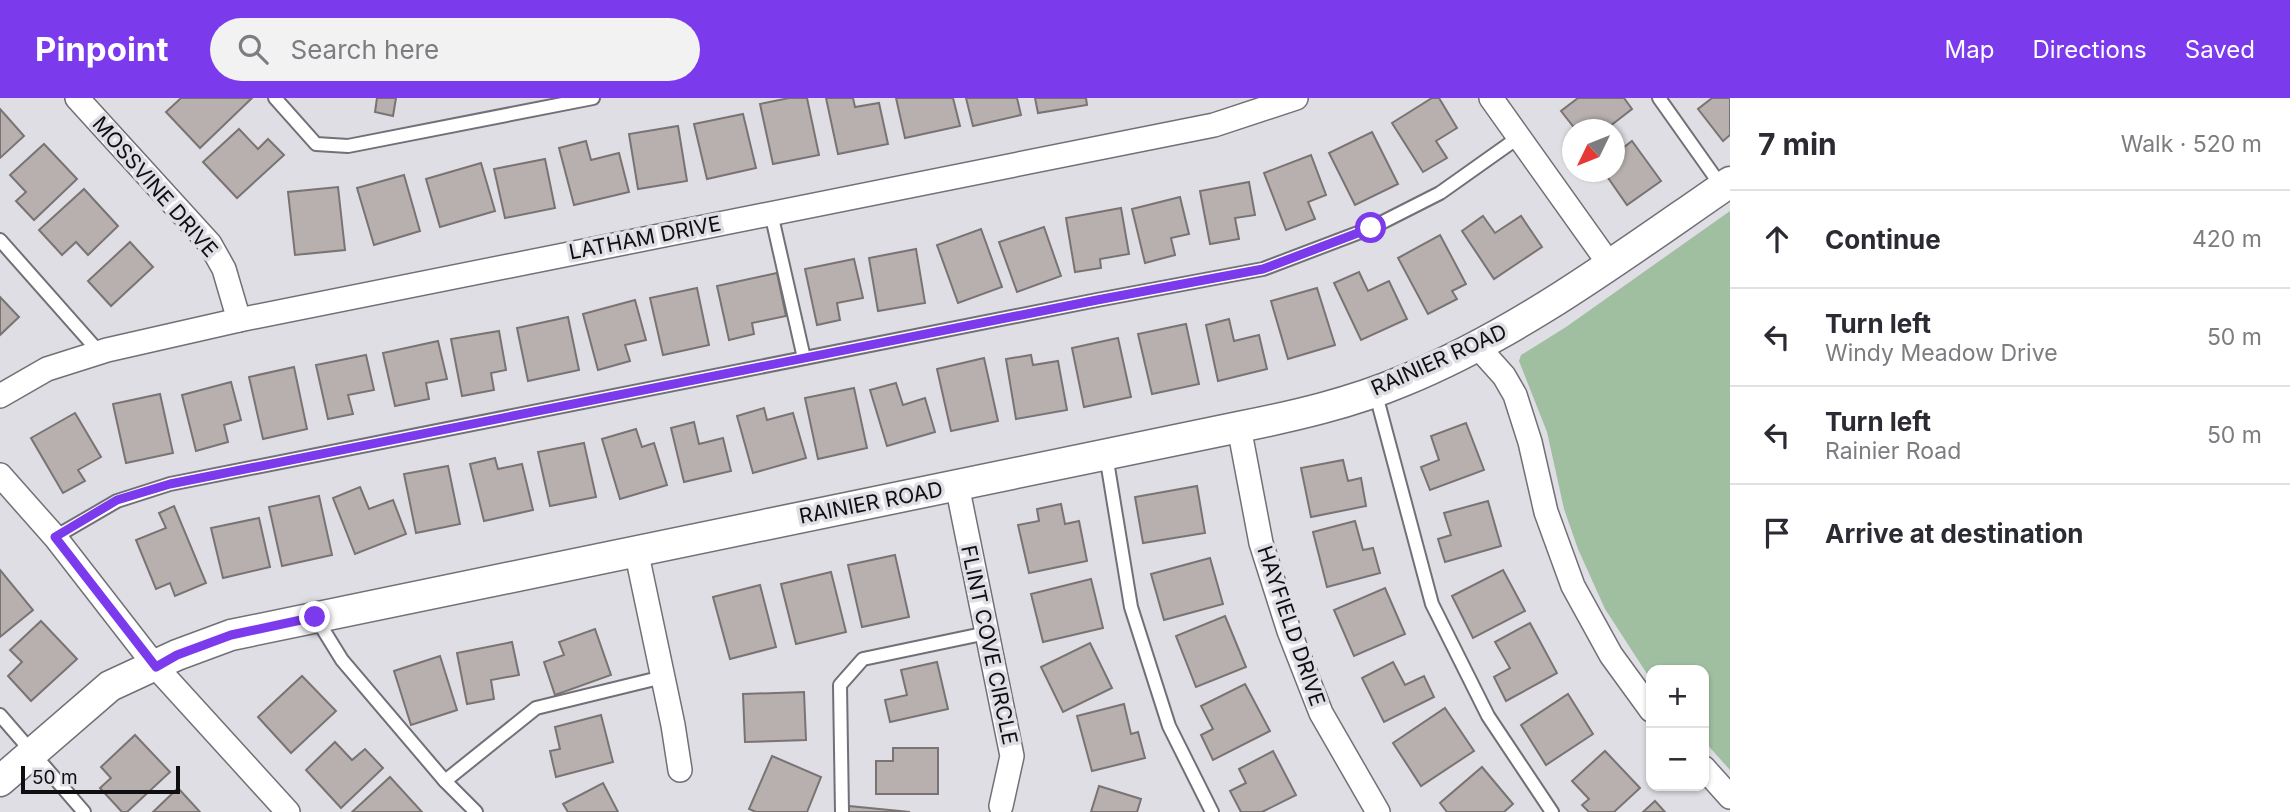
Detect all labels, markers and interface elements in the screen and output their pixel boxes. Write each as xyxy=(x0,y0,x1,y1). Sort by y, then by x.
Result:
search box xyxy=(210,18,700,81)
text: Pinpoint xyxy=(35,29,168,69)
icon: search xyxy=(234,30,272,68)
text: Search here xyxy=(290,34,439,65)
text: Map xyxy=(1945,35,1994,64)
text: Directions xyxy=(2032,35,2147,64)
text: Saved xyxy=(2185,35,2255,64)
street label: MOSSVINE DRIVE xyxy=(88,111,223,262)
north arrow xyxy=(1562,119,1625,182)
text: 7 min xyxy=(1758,126,1837,162)
text: Walk · 520 m xyxy=(2121,130,2262,158)
street label: LATHAM DRIVE xyxy=(567,210,723,265)
route start xyxy=(1355,212,1386,243)
icon: ahead xyxy=(1758,220,1796,258)
text: Continue xyxy=(1825,224,1941,255)
text: 420 m xyxy=(2192,225,2262,253)
text: Turn left xyxy=(1825,308,1931,339)
icon: left xyxy=(1758,318,1796,356)
street label: RAINIER ROAD xyxy=(1367,319,1510,401)
text: 50 m xyxy=(2207,323,2262,351)
text: Windy Meadow Drive xyxy=(1825,339,2058,367)
text: Turn left xyxy=(1825,406,1931,437)
icon: left xyxy=(1758,416,1796,454)
text: 50 m xyxy=(2207,421,2262,449)
text: Rainier Road xyxy=(1825,437,1961,465)
street label: RAINIER ROAD xyxy=(797,476,945,529)
icon: arrive xyxy=(1758,514,1796,552)
text: Arrive at destination xyxy=(1825,518,2084,549)
street label: HAYFIELD DRIVE xyxy=(1252,542,1331,709)
street label: FLINT COVE CIRCLE xyxy=(956,543,1023,747)
route end xyxy=(299,601,330,632)
map controls xyxy=(1646,665,1709,791)
button: + xyxy=(1646,665,1709,728)
button: − xyxy=(1646,728,1709,791)
scale bar xyxy=(21,763,180,795)
text: 50 m xyxy=(32,766,78,789)

